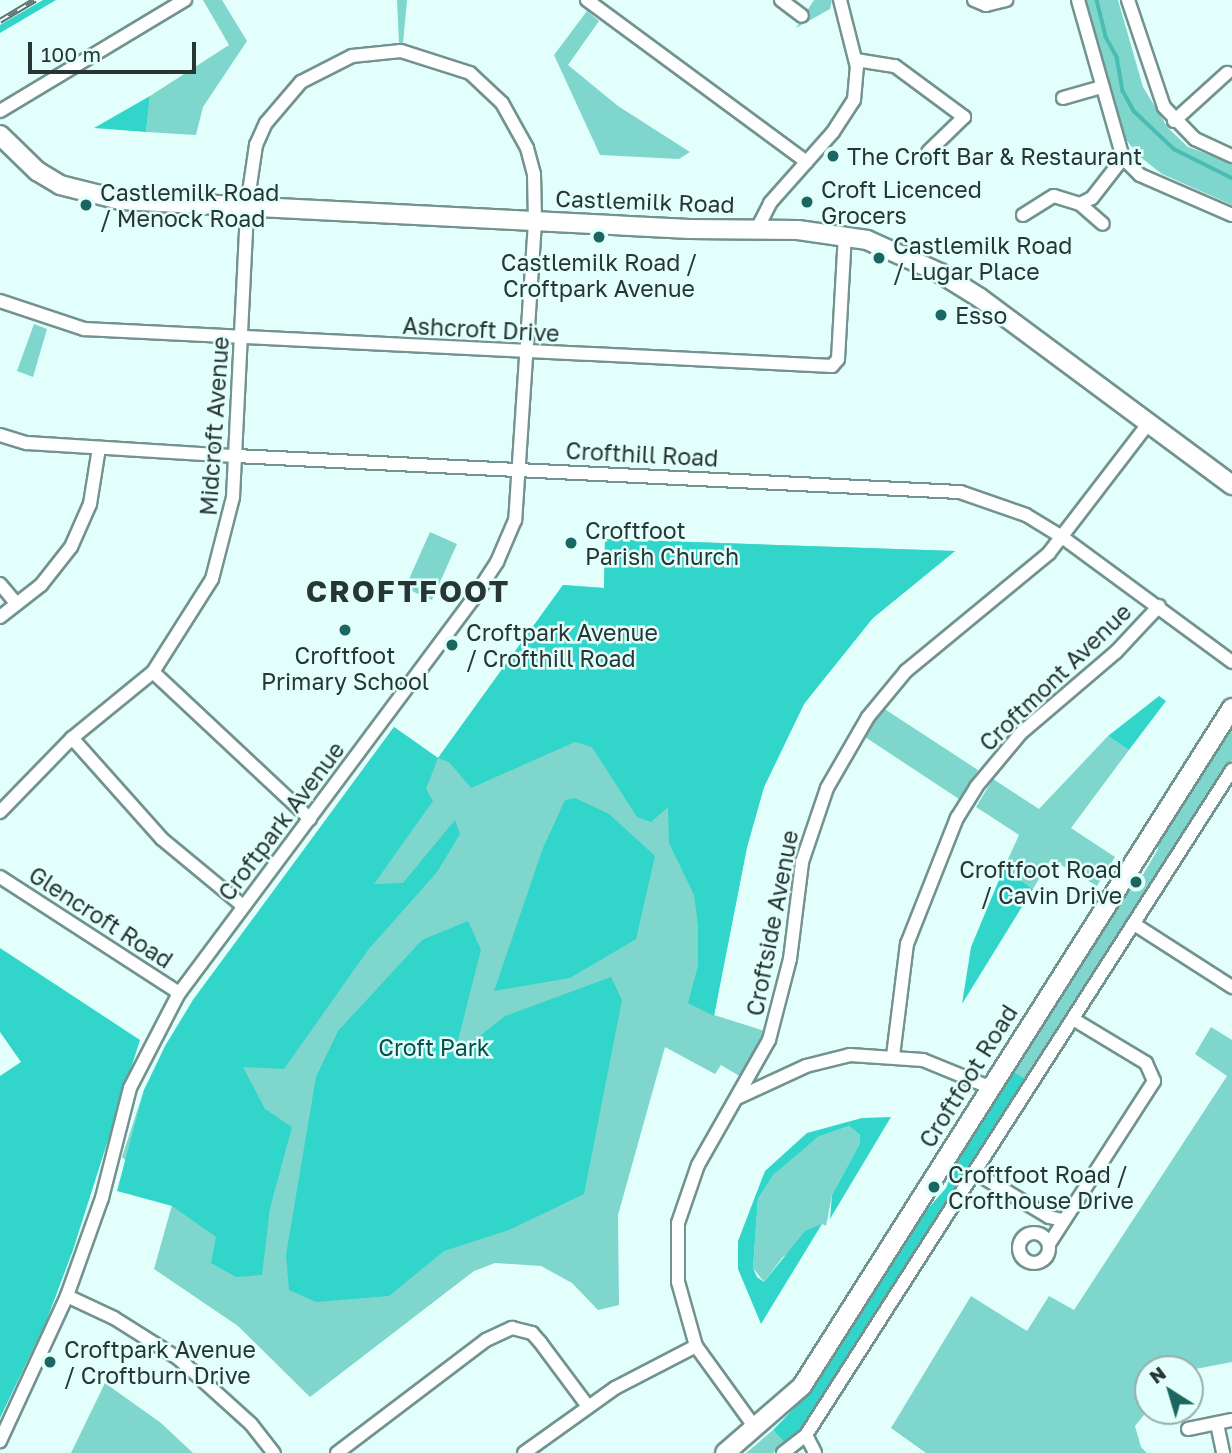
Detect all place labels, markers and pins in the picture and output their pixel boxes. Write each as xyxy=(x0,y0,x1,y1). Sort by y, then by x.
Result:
place label: The Croft Bar & Restaurant xyxy=(847,142,1142,170)
marker: The Croft Bar & Restaurant xyxy=(825,148,841,164)
place label: Croft Licenced Grocers xyxy=(821,175,982,229)
place label: Castlemilk Road / Menock Road xyxy=(100,178,279,232)
marker: Croft Licenced Grocers xyxy=(799,194,815,210)
marker: Castlemilk Road / Menock Road xyxy=(78,197,94,213)
marker: Castlemilk Road / Croftpark Avenue xyxy=(591,229,607,245)
place label: Castlemilk Road / Lugar Place xyxy=(893,231,1072,285)
place label: Castlemilk Road / Croftpark Avenue xyxy=(501,248,697,302)
marker: Castlemilk Road / Lugar Place xyxy=(871,250,887,266)
place label: Esso xyxy=(955,301,1007,329)
marker: Esso xyxy=(933,307,949,323)
place label: Croftfoot Parish Church xyxy=(585,516,739,570)
marker: Croftfoot Parish Church xyxy=(563,535,579,551)
place label: Croftpark Avenue / Crofthill Road xyxy=(466,618,658,672)
marker: Croftfoot Primary School xyxy=(337,622,353,638)
marker: Croftpark Avenue / Crofthill Road xyxy=(444,637,460,653)
place label: Croftfoot Primary School xyxy=(261,641,429,695)
place label: Croftfoot Road / Cavin Drive xyxy=(959,855,1122,909)
marker: Croftfoot Road / Cavin Drive xyxy=(1128,874,1144,890)
place label: Croftfoot Road / Crofthouse Drive xyxy=(948,1160,1134,1214)
marker: Croftfoot Road / Crofthouse Drive xyxy=(926,1179,942,1195)
place label: Croftpark Avenue / Croftburn Drive xyxy=(64,1335,256,1389)
marker: Croftpark Avenue / Croftburn Drive xyxy=(42,1354,58,1370)

